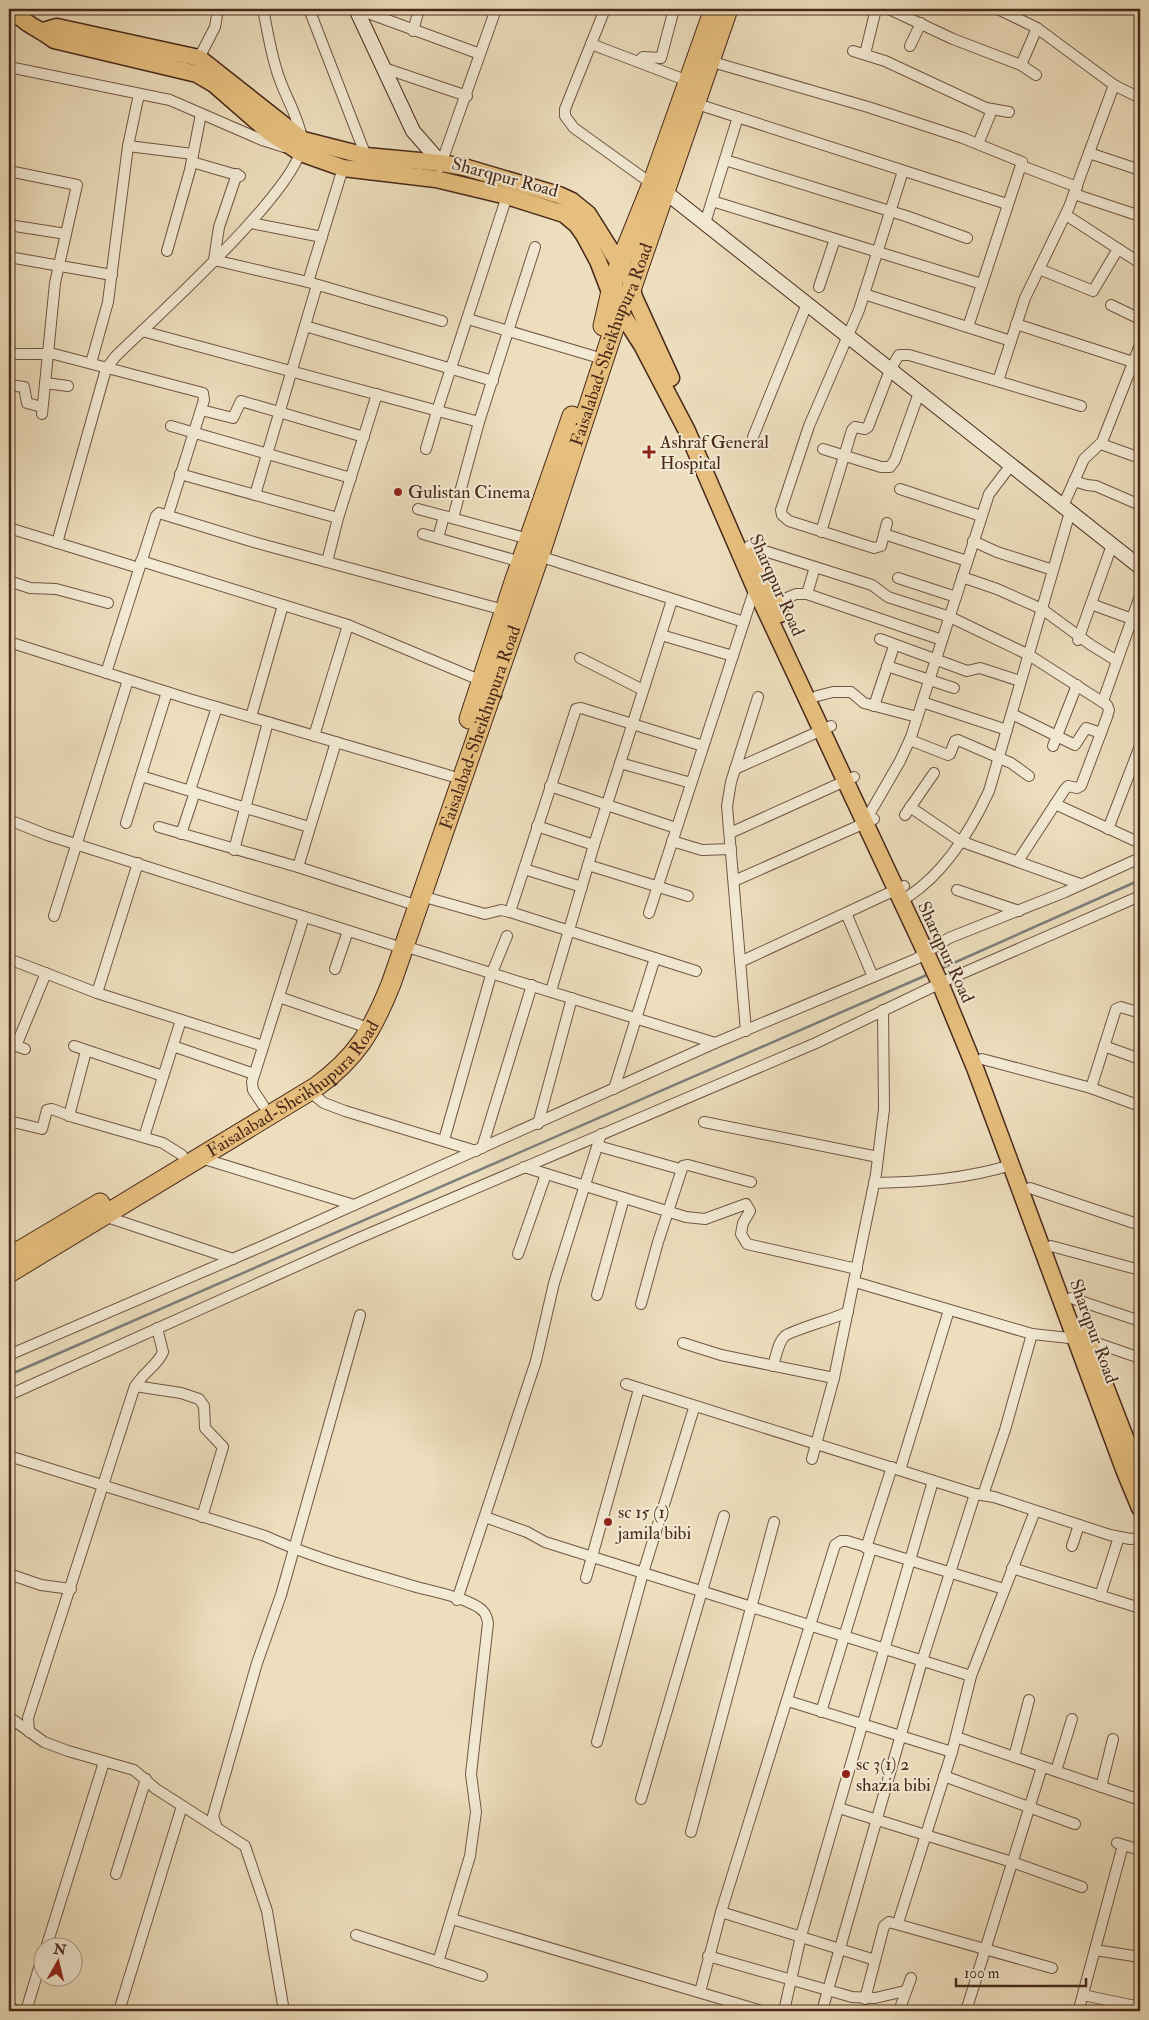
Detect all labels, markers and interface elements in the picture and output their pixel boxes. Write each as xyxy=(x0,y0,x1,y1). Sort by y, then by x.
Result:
street label: Sharqpur Road xyxy=(449,152,561,203)
street label: Faisalabad-Sheikhupura Road xyxy=(565,240,658,449)
place label: Ashraf General Hospital xyxy=(659,431,769,475)
marker: Ashraf General Hospital xyxy=(642,445,656,459)
place label: Gulistan Cinema xyxy=(408,481,531,504)
marker: Gulistan Cinema xyxy=(392,486,404,498)
street label: Sharqpur Road xyxy=(744,531,809,640)
street label: Faisalabad-Sheikhupura Road xyxy=(434,622,526,833)
street label: Sharqpur Road xyxy=(912,898,979,1007)
street label: Faisalabad-Sheikhupura Road xyxy=(202,1016,385,1163)
street label: Sharqpur Road xyxy=(1064,1276,1123,1387)
place label: sc 15 (1) jamila bibi xyxy=(615,1501,691,1545)
marker: sc 15 (1) jamila bibi xyxy=(602,1516,614,1528)
place label: sc 3(1) 2 shazia bibi xyxy=(856,1753,931,1797)
marker: sc 3(1) 2 shazia bibi xyxy=(840,1768,852,1780)
north arrow xyxy=(32,1938,82,1988)
text: N xyxy=(51,1940,68,1959)
scale bar xyxy=(956,1955,1086,1987)
text: 100 m xyxy=(964,1964,1000,1983)

